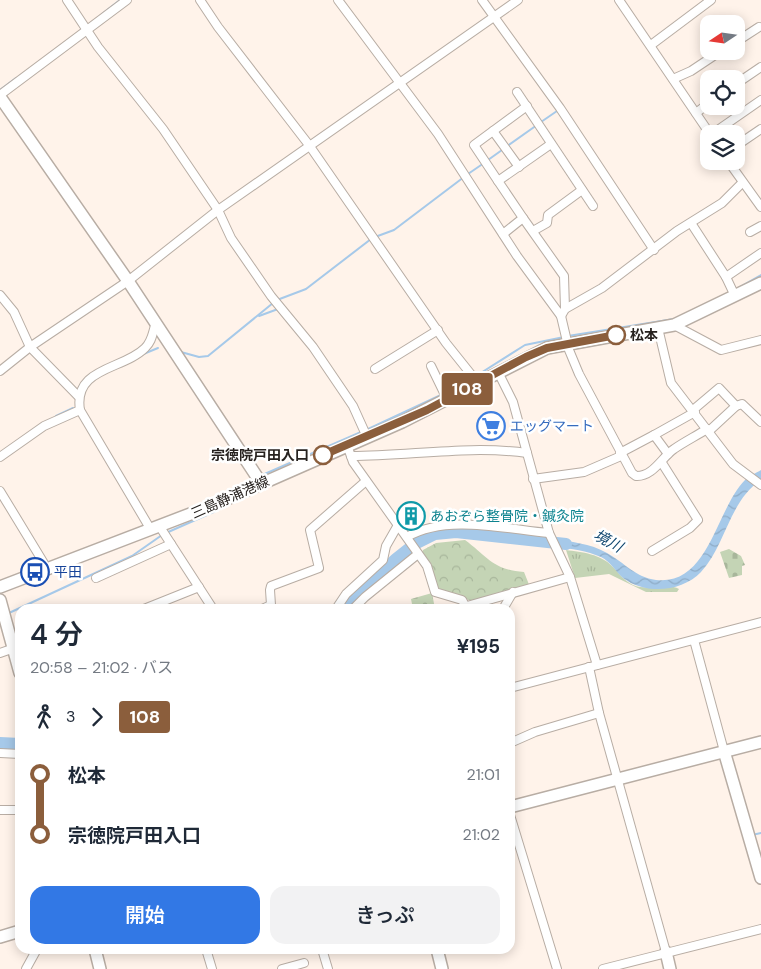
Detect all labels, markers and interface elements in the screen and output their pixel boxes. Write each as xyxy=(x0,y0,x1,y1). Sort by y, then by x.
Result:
north arrow xyxy=(700,15,745,60)
map controls xyxy=(700,15,745,170)
button: locate xyxy=(700,70,745,115)
button: layers xyxy=(700,125,745,170)
marker: 松本 xyxy=(606,325,626,345)
place label: 松本 xyxy=(630,326,658,344)
line badge: 108 xyxy=(438,373,496,405)
text: 108 xyxy=(452,377,482,401)
supermarket icon: エッグマート xyxy=(476,411,506,441)
place label: エッグマート xyxy=(510,417,594,435)
marker: 宗徳院戸田入口 xyxy=(313,445,333,465)
place label: 宗徳院戸田入口 xyxy=(211,446,309,464)
street label: 三島静浦港線 xyxy=(188,472,272,522)
building icon: あおぞら整骨院・鍼灸院 xyxy=(396,501,426,531)
place label: あおぞら整骨院・鍼灸院 xyxy=(430,507,584,525)
water label: 境川 xyxy=(590,525,628,558)
bus stop icon: 平田 xyxy=(20,557,50,587)
place label: 平田 xyxy=(54,563,82,581)
text: 4 分 xyxy=(30,616,83,653)
text: ¥195 xyxy=(457,634,500,659)
text: 20:58 – 21:02 · バス xyxy=(30,657,173,678)
icon: walk xyxy=(30,703,58,731)
icon: forward xyxy=(83,703,111,731)
text: 108 xyxy=(129,705,160,729)
text: 3 xyxy=(66,706,75,727)
text: 松本 xyxy=(68,763,106,788)
text: 21:01 xyxy=(467,764,500,785)
text: 宗徳院戸田入口 xyxy=(68,823,201,848)
text: 21:02 xyxy=(463,824,500,845)
button: 開始 xyxy=(30,886,260,944)
button: きっぷ xyxy=(270,886,500,944)

